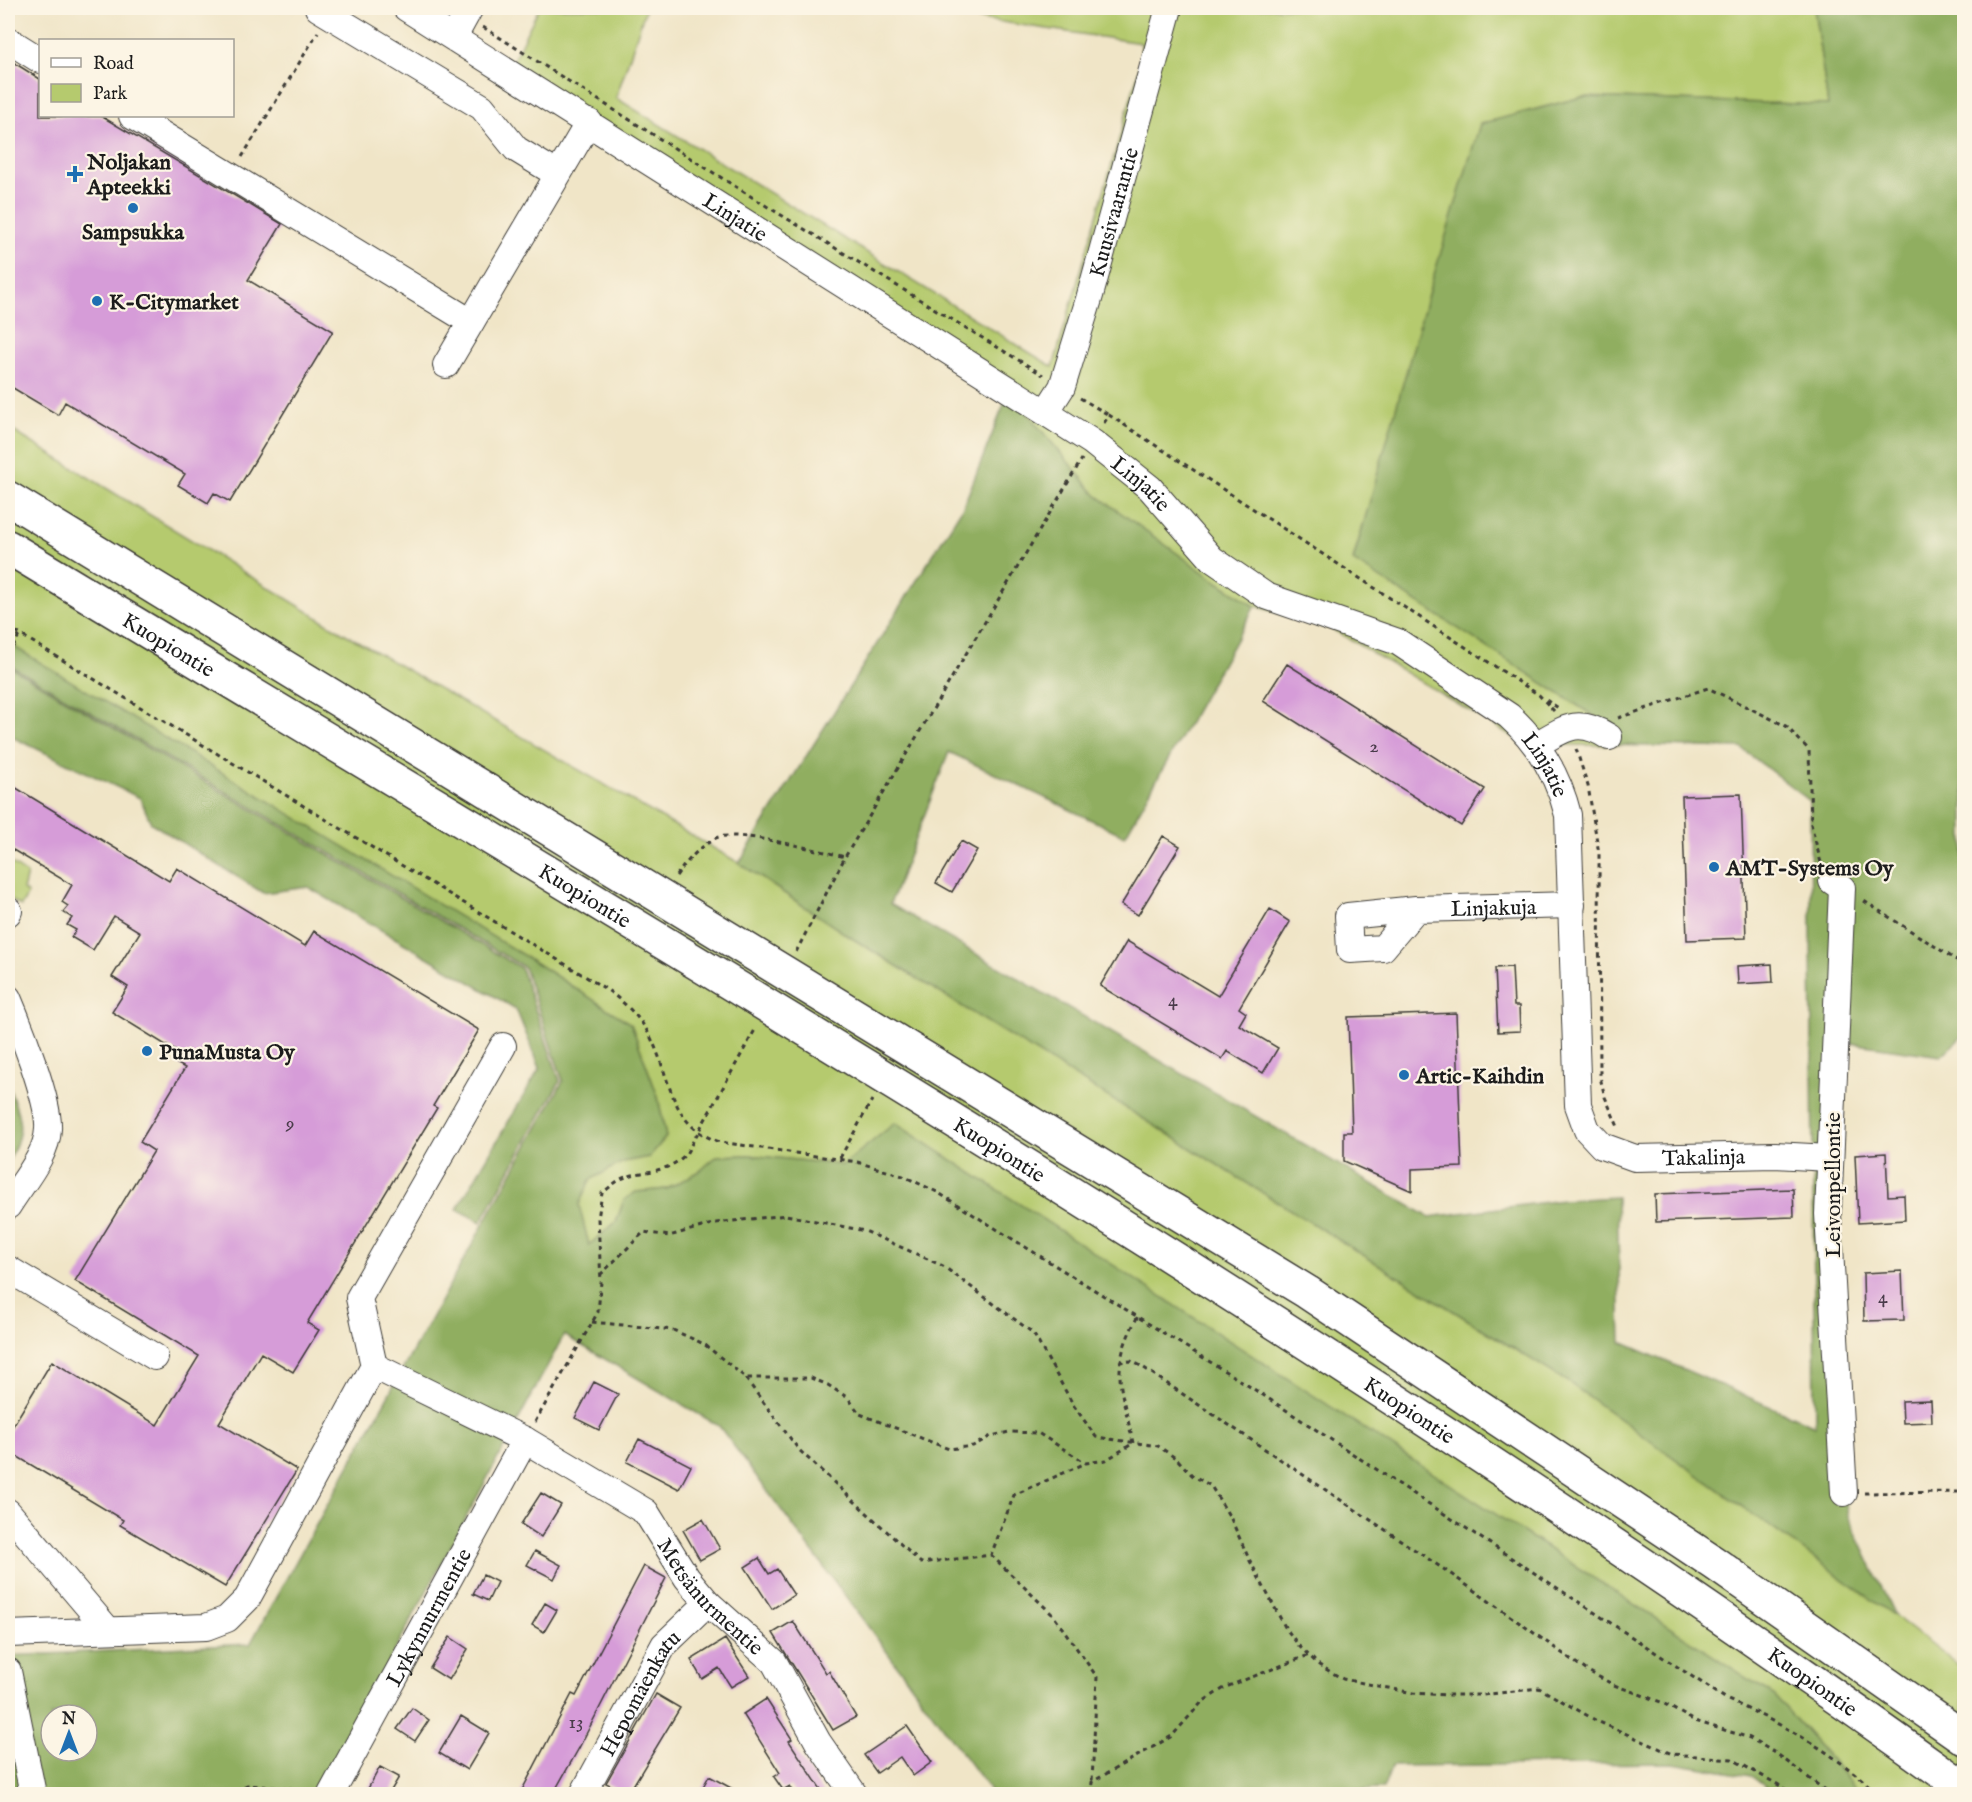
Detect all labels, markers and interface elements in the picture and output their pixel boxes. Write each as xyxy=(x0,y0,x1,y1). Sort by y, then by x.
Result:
legend xyxy=(39,39,234,117)
text: Road xyxy=(93,53,134,76)
text: Park xyxy=(93,83,128,106)
street label: Kuusivaarantie xyxy=(1084,144,1146,281)
place label: Noljakan Apteekki xyxy=(86,149,171,202)
marker: Noljakan Apteekki xyxy=(68,167,82,181)
street label: Linjatie xyxy=(697,187,772,249)
marker: Sampsukka xyxy=(126,201,140,215)
place label: Sampsukka xyxy=(82,219,184,247)
place label: K-Citymarket xyxy=(109,289,239,317)
marker: K-Citymarket xyxy=(90,294,104,308)
street label: Linjatie xyxy=(1104,450,1176,518)
street label: Kuopiontie xyxy=(116,607,219,685)
street label: Linjatie xyxy=(1515,727,1574,801)
house number: 2 xyxy=(1369,734,1379,759)
place label: AMT-Systems Oy xyxy=(1725,855,1895,883)
street label: Kuopiontie xyxy=(533,858,636,936)
marker: AMT-Systems Oy xyxy=(1707,860,1721,874)
street label: Linjakuja xyxy=(1450,894,1537,924)
house number: 4 xyxy=(1168,988,1178,1013)
place label: PunaMusta Oy xyxy=(159,1039,296,1067)
marker: PunaMusta Oy xyxy=(140,1044,154,1058)
place label: Artic-Kaihdin xyxy=(1415,1063,1545,1091)
marker: Artic-Kaihdin xyxy=(1397,1068,1411,1082)
house number: 9 xyxy=(285,1111,294,1136)
street label: Kuopiontie xyxy=(947,1111,1050,1190)
street label: Leivonpellontie xyxy=(1820,1112,1848,1258)
street label: Takalinja xyxy=(1661,1144,1746,1173)
house number: 4 xyxy=(1878,1285,1888,1310)
street label: Kuopiontie xyxy=(1358,1371,1460,1451)
street label: Metsänurmentie xyxy=(650,1533,769,1662)
street label: Lykynnurmentie xyxy=(381,1544,479,1692)
street label: Hepomäenkatu xyxy=(594,1625,687,1762)
street label: Kuopiontie xyxy=(1761,1642,1862,1724)
north arrow xyxy=(39,1703,99,1763)
text: N xyxy=(61,1710,76,1730)
house number: 13 xyxy=(569,1710,583,1735)

